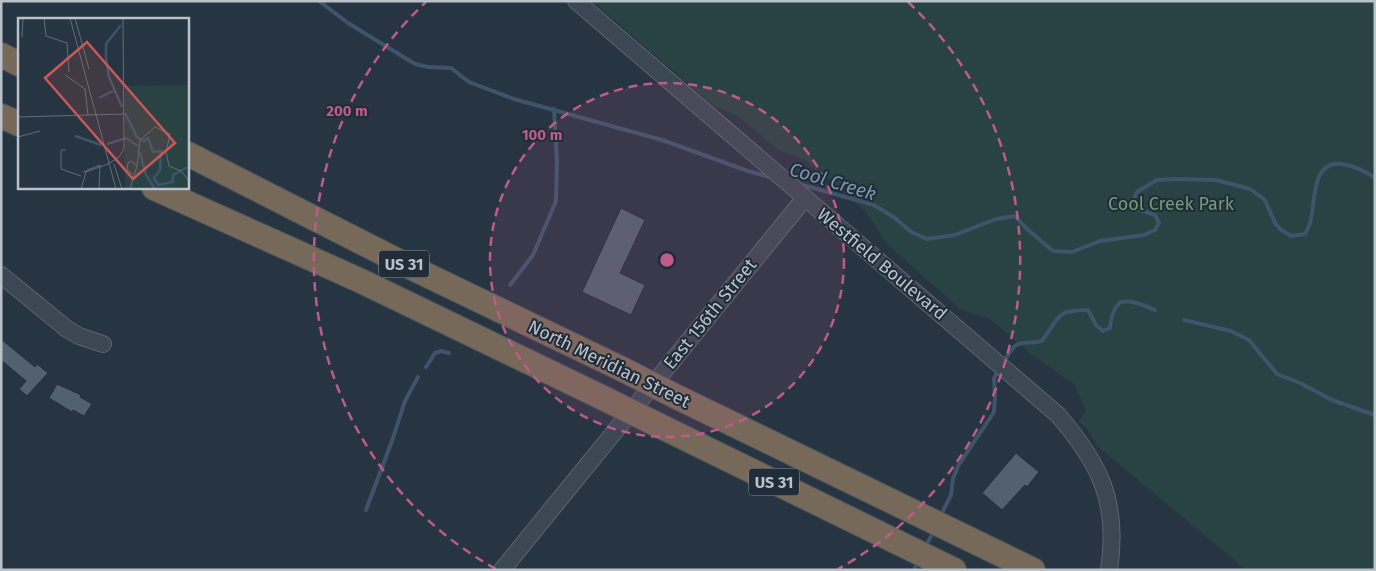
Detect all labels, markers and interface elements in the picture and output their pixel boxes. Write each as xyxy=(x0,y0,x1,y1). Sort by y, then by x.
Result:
inset map xyxy=(18,18,189,189)
text: 200 m xyxy=(326,102,368,120)
text: 100 m xyxy=(522,126,562,144)
water label: Cool Creek xyxy=(787,157,879,206)
park label: Cool Creek Park xyxy=(1108,193,1235,215)
street label: Westfield Boulevard xyxy=(813,203,951,325)
road number: US 31 xyxy=(379,250,429,278)
centre of rings xyxy=(658,251,676,269)
street label: East 156th Street xyxy=(659,254,762,374)
street label: North Meridian Street xyxy=(525,315,694,413)
road number: US 31 xyxy=(749,468,799,496)

